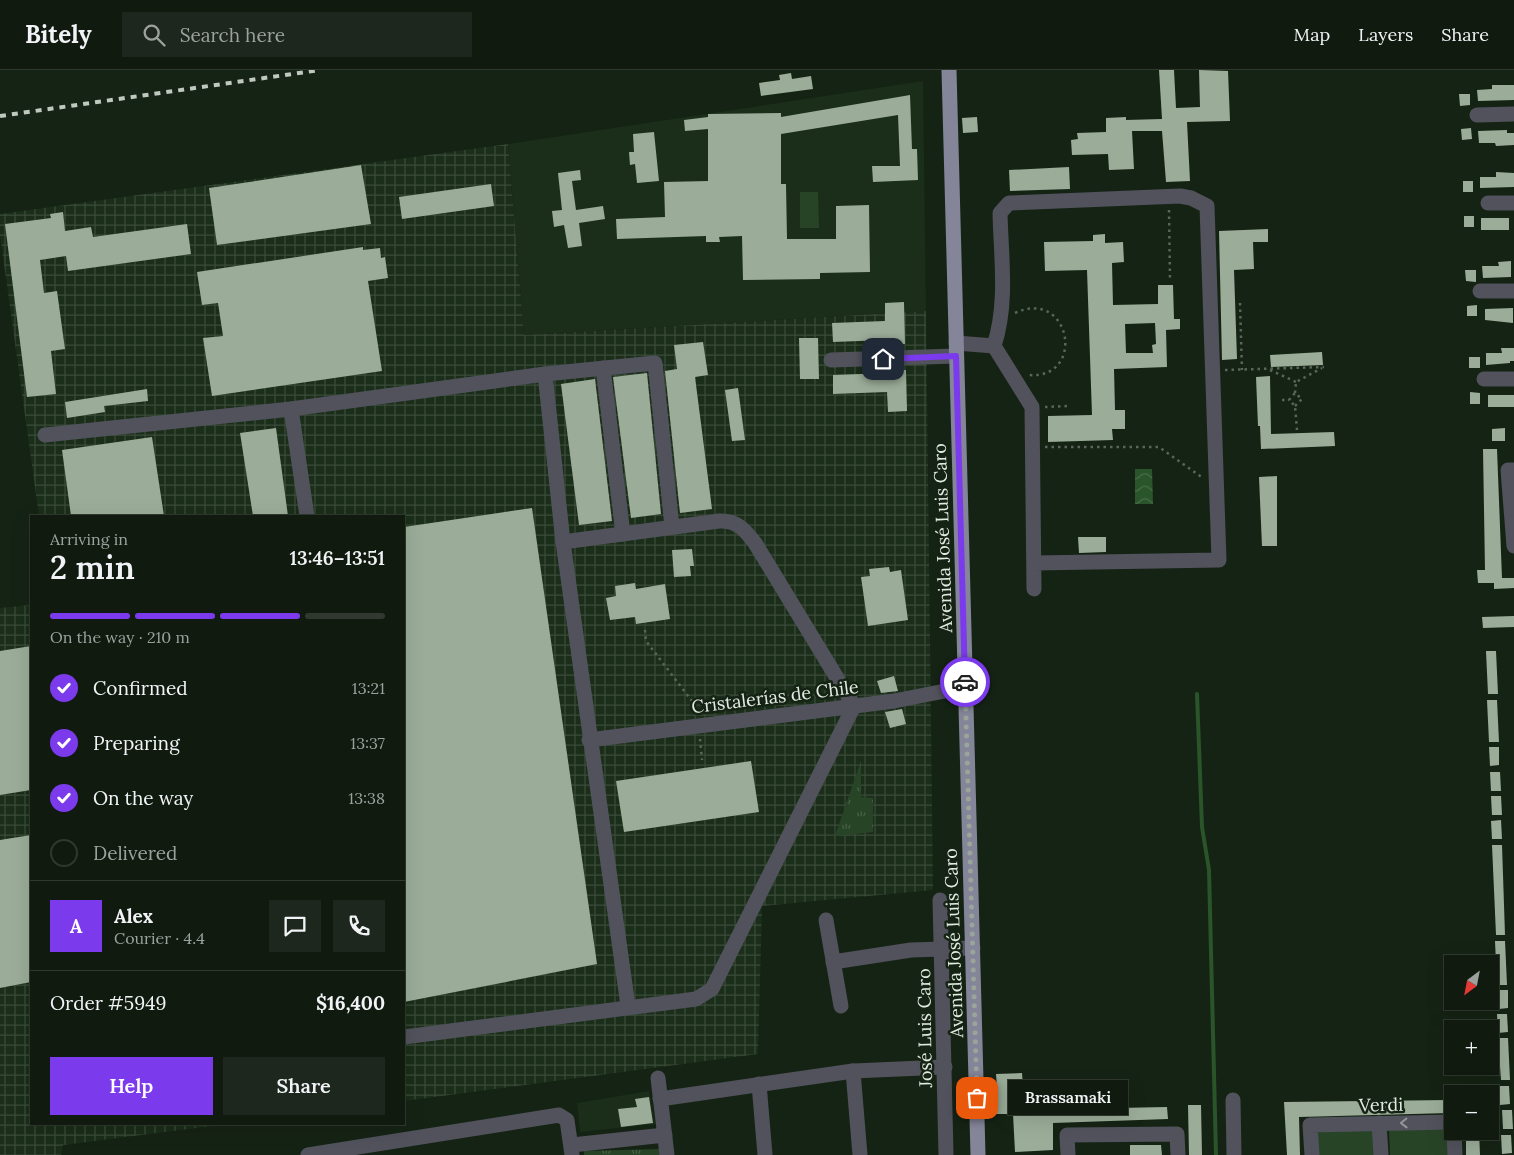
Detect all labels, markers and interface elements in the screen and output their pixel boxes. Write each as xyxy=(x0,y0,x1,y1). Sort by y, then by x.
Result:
search box xyxy=(122,12,472,57)
text: Bitely xyxy=(25,19,92,50)
icon: search xyxy=(140,21,168,49)
text: Search here xyxy=(180,23,285,47)
text: Map xyxy=(1294,23,1330,46)
text: Layers xyxy=(1358,23,1413,46)
text: Share xyxy=(1441,23,1489,46)
pin xyxy=(862,338,904,380)
icon: home xyxy=(869,345,897,373)
street label: Avenida José Luis Caro xyxy=(928,443,957,634)
text: Arriving in xyxy=(50,529,128,549)
text: 13:46–13:51 xyxy=(290,546,385,570)
text: 2 min xyxy=(50,547,135,588)
text: On the way · 210 m xyxy=(50,627,190,647)
courier xyxy=(940,657,990,707)
icon: car xyxy=(951,668,979,696)
icon: check xyxy=(50,674,78,702)
street label: Cristalerías de Chile xyxy=(690,675,860,718)
text: Confirmed xyxy=(93,676,188,700)
text: 13:21 xyxy=(352,678,385,698)
icon: check xyxy=(50,729,78,757)
text: Preparing xyxy=(93,731,180,755)
text: 13:37 xyxy=(350,733,385,753)
icon: check xyxy=(50,784,78,812)
text: On the way xyxy=(93,786,193,810)
text: 13:38 xyxy=(348,788,385,808)
text: Delivered xyxy=(93,841,177,865)
street label: Avenida José Luis Caro xyxy=(939,848,968,1039)
button: chat xyxy=(269,900,321,952)
button: phone xyxy=(333,900,385,952)
text: Alex xyxy=(114,904,153,928)
text: A xyxy=(70,914,82,938)
text: Courier · 4.4 xyxy=(114,928,205,948)
north arrow xyxy=(1444,955,1499,1010)
map controls xyxy=(1444,955,1499,1140)
street label: José Luis Caro xyxy=(912,968,937,1089)
text: Order #5949 xyxy=(50,991,166,1015)
text: $16,400 xyxy=(316,991,385,1015)
button: + xyxy=(1444,1020,1499,1075)
button: Help xyxy=(50,1057,213,1115)
button: Share xyxy=(223,1057,385,1115)
pin xyxy=(956,1077,998,1119)
callout: Brassamaki xyxy=(1007,1080,1127,1116)
icon: bag xyxy=(963,1084,991,1112)
button: − xyxy=(1444,1085,1499,1140)
text: Brassamaki xyxy=(1025,1087,1111,1107)
street label: Verdi xyxy=(1358,1093,1403,1116)
one-way arrow xyxy=(1400,1118,1408,1128)

